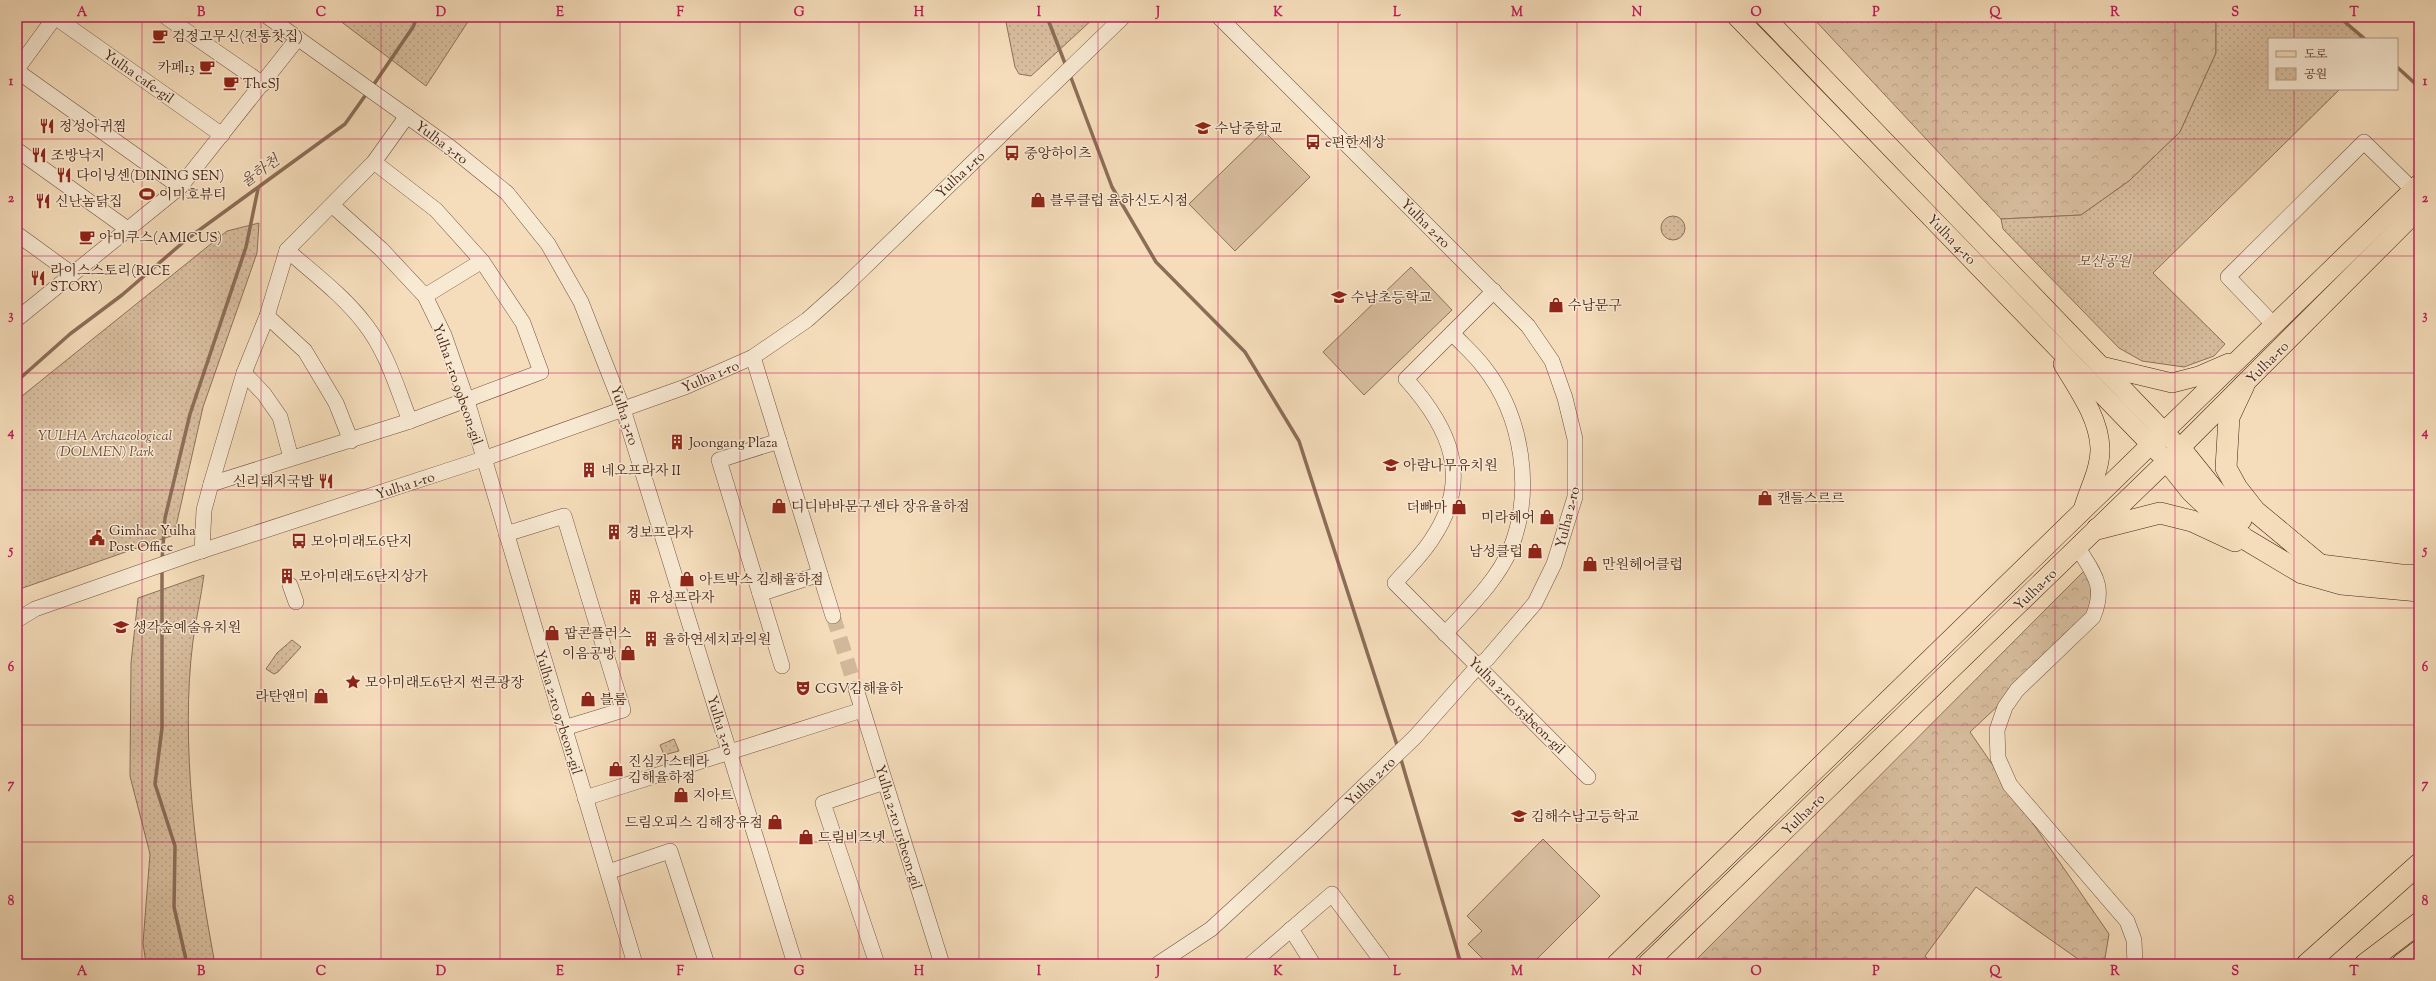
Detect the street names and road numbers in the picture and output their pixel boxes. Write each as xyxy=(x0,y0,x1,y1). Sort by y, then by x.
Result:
street label: Yulha cafe-gil xyxy=(99,46,177,109)
street label: Yulha 3-ro xyxy=(410,117,472,170)
street label: Yulha 1-ro xyxy=(932,147,991,204)
street label: Yulha 2-ro xyxy=(1395,195,1454,254)
street label: Yulha 4-ro xyxy=(1921,211,1980,270)
street label: Yulha 1-ro 99beon-gil xyxy=(426,321,486,448)
street label: Yulha-ro xyxy=(2243,337,2295,389)
street label: Yulha 1-ro xyxy=(679,357,743,399)
street label: Yulha 3-ro xyxy=(604,383,642,448)
street label: Yulha 1-ro xyxy=(374,468,438,506)
street label: Yulha 2-ro xyxy=(1552,484,1586,550)
street label: Yulha-ro xyxy=(2010,565,2063,616)
street label: Yulha 2-ro 97beon-gil xyxy=(529,648,586,777)
street label: Yulha 2-ro 153beon-gil xyxy=(1462,653,1569,760)
street label: Yulha 3-ro xyxy=(700,693,738,758)
street label: Yulha 2-ro xyxy=(1342,753,1401,811)
street label: Yulha 2-ro 115beon-gil xyxy=(869,763,926,892)
street label: Yulha-ro xyxy=(1778,790,1831,841)

